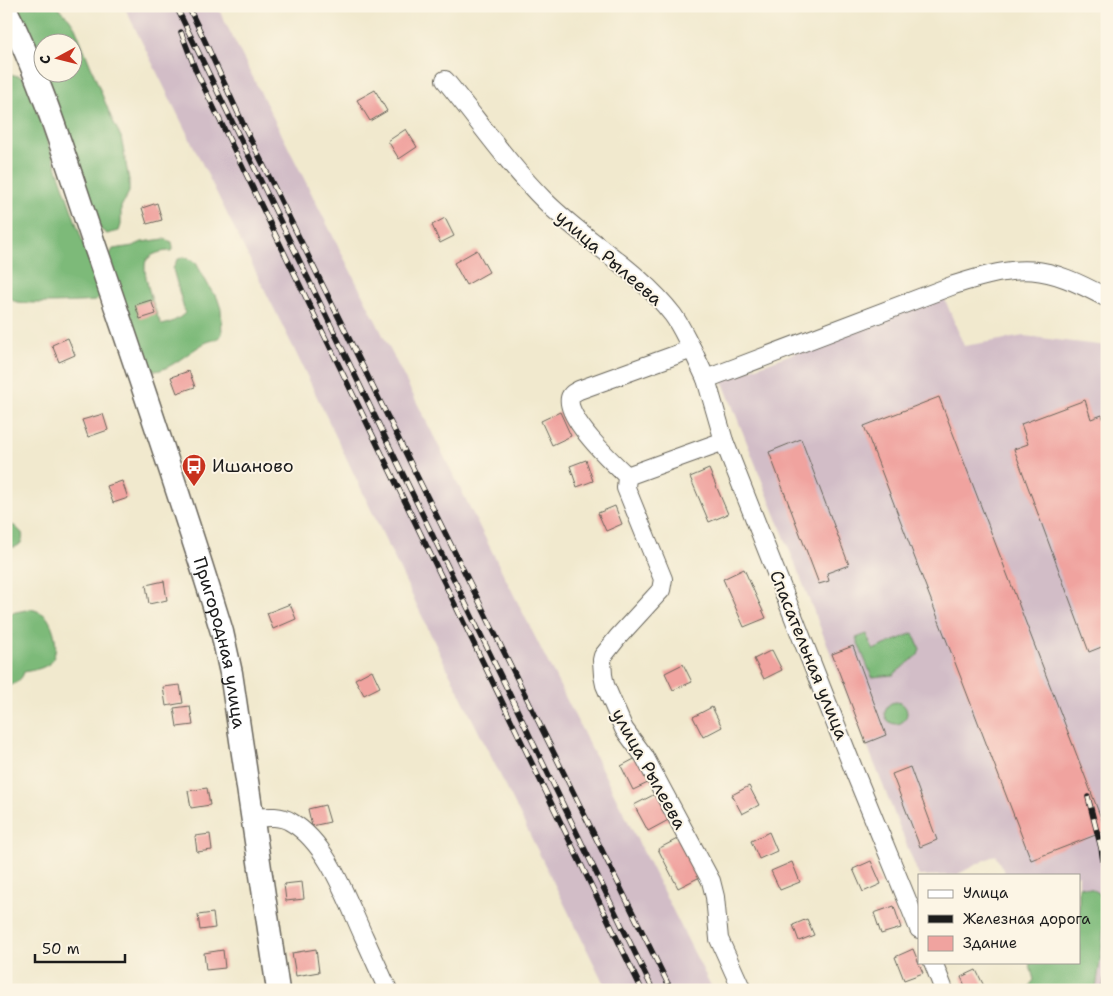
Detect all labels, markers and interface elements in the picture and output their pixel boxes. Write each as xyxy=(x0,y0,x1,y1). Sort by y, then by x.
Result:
north arrow xyxy=(32,32,82,82)
text: С xyxy=(36,54,55,65)
street label: улица Рылеева xyxy=(550,205,668,311)
bus stop icon: Ишаново xyxy=(181,453,207,487)
place label: Ишаново xyxy=(212,454,294,478)
street label: Пригородная улица xyxy=(188,554,251,730)
street label: Спасательная улица xyxy=(764,567,854,743)
street label: улица Рылеева xyxy=(606,704,692,834)
legend xyxy=(918,874,1080,964)
text: Улица xyxy=(963,883,1009,903)
text: Железная дорога xyxy=(963,909,1091,929)
scale bar xyxy=(35,931,125,963)
text: Здание xyxy=(963,933,1017,953)
text: 50 m xyxy=(42,939,80,959)

